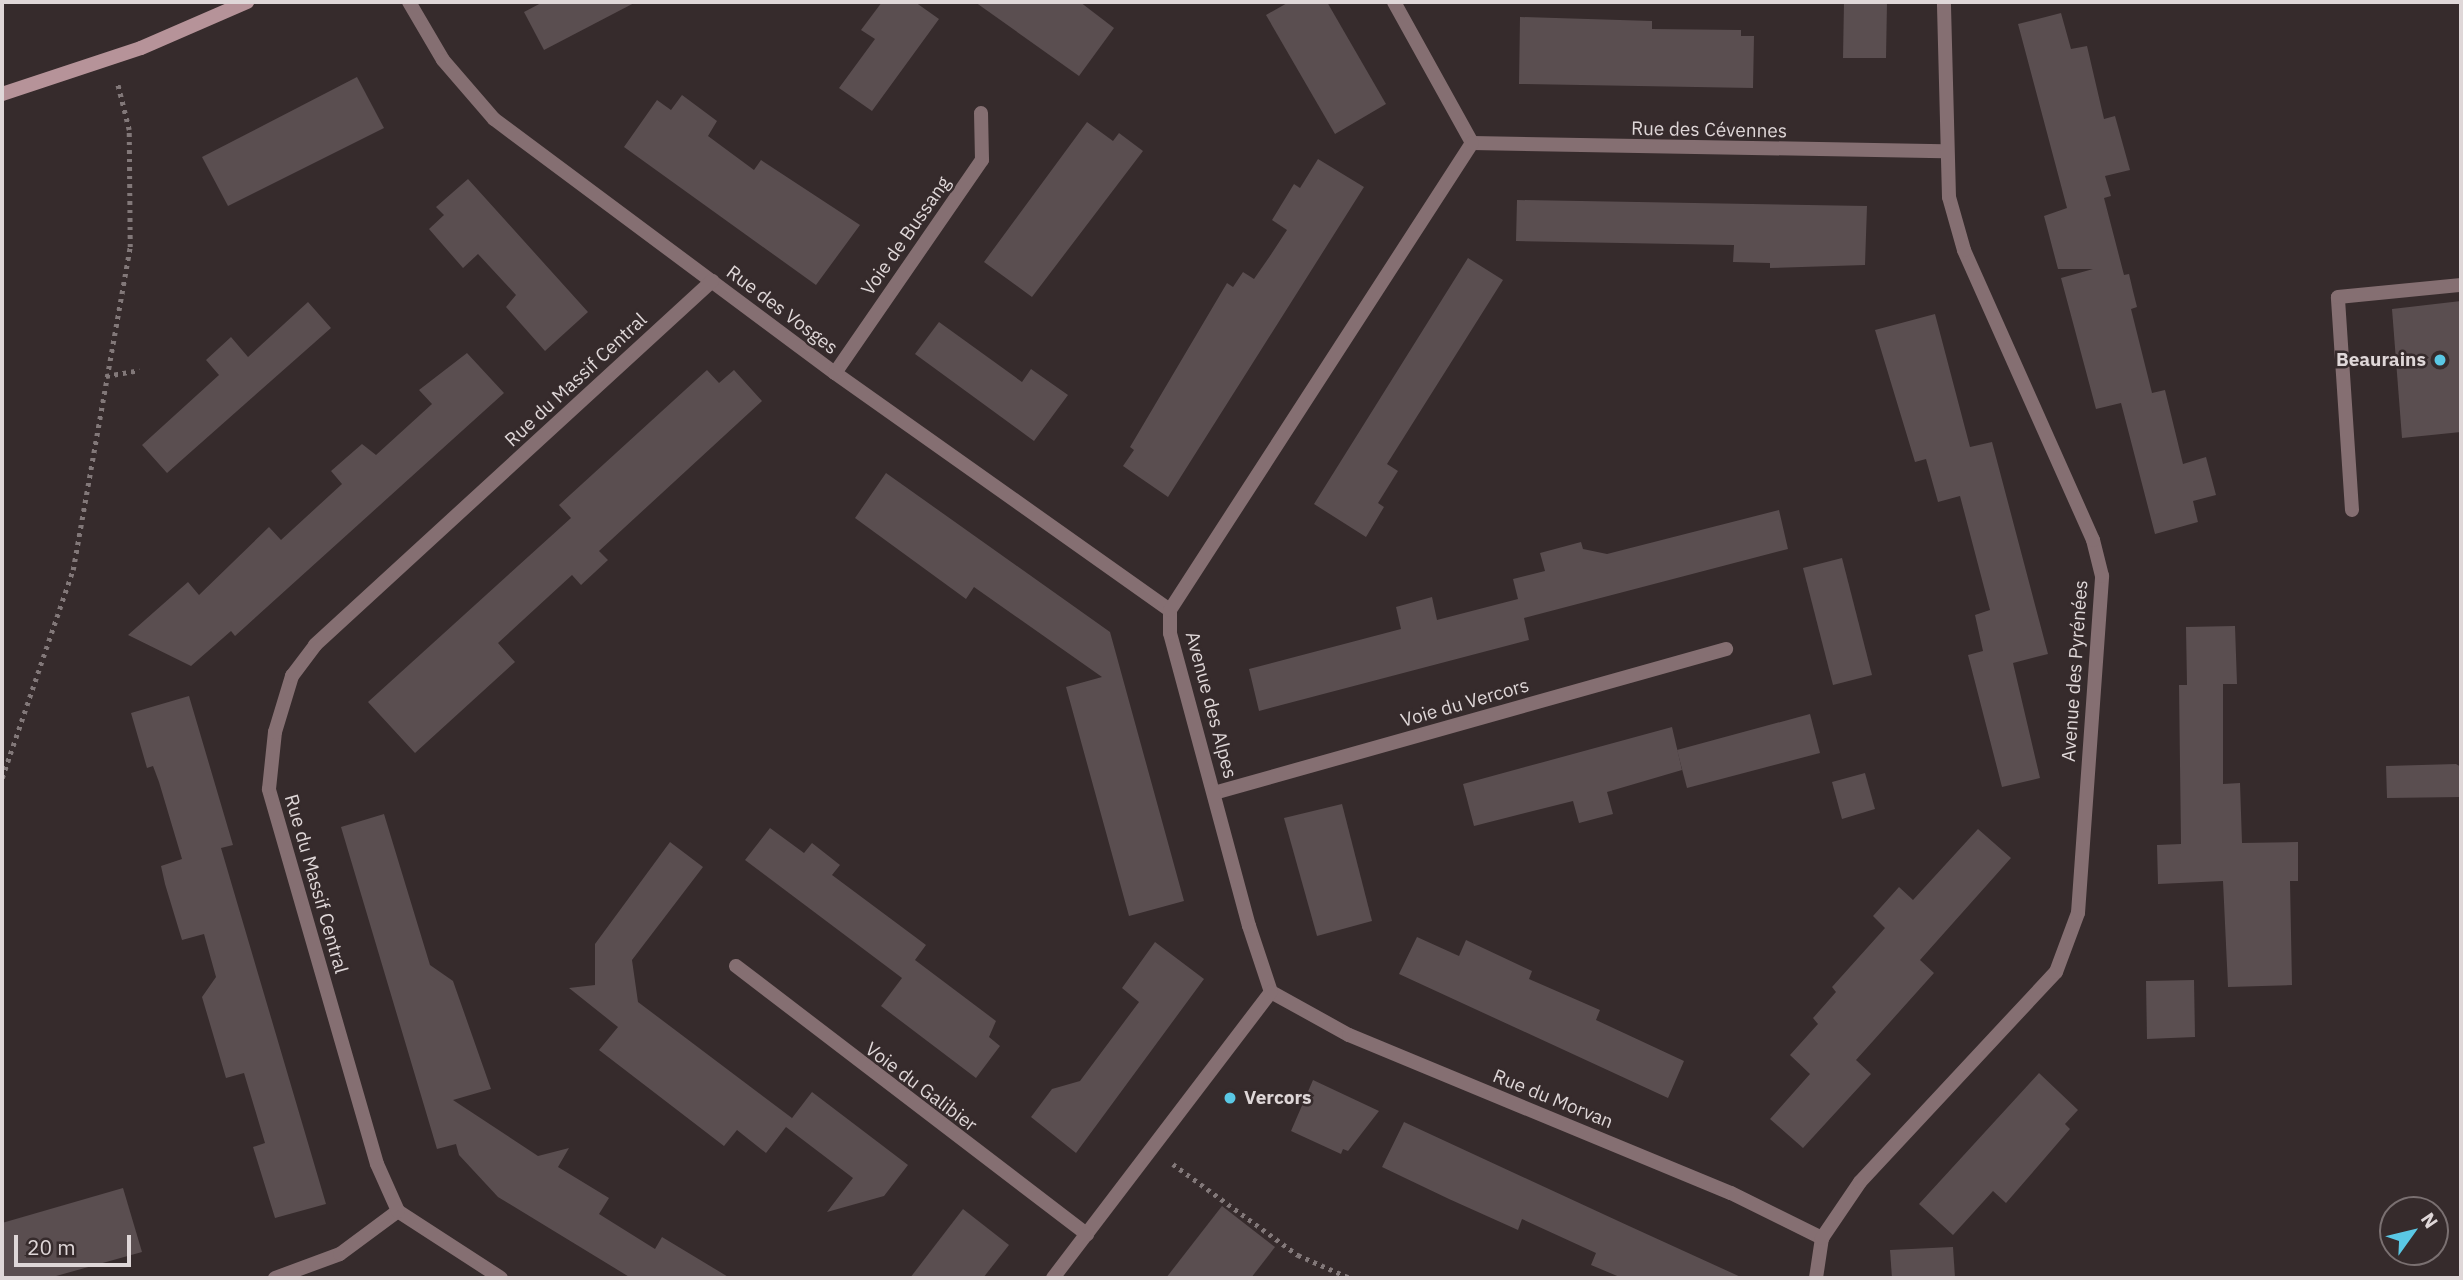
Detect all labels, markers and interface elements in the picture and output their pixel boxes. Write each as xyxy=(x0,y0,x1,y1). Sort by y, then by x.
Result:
street label: Rue des Cévennes xyxy=(1631,117,1787,143)
street label: Voie de Bussang xyxy=(857,172,955,300)
street label: Rue des Vosges xyxy=(722,261,842,359)
street label: Rue du Massif Central xyxy=(500,308,652,452)
place label: Beaurains xyxy=(2336,349,2426,371)
marker: Beaurains xyxy=(2432,352,2448,368)
street label: Avenue des Pyrénées xyxy=(2057,579,2093,763)
street label: Avenue des Alpes xyxy=(1180,629,1242,781)
street label: Voie du Vercors xyxy=(1398,674,1532,732)
street label: Rue du Massif Central xyxy=(279,792,353,976)
street label: Voie du Galibier xyxy=(861,1038,981,1136)
street label: Rue du Morvan xyxy=(1490,1065,1616,1133)
place label: Vercors xyxy=(1244,1087,1312,1109)
marker: Vercors xyxy=(1222,1090,1238,1106)
north arrow xyxy=(2379,1196,2449,1266)
text: N xyxy=(2416,1208,2444,1233)
scale bar xyxy=(18,1220,135,1264)
text: 20 m xyxy=(27,1233,76,1261)

